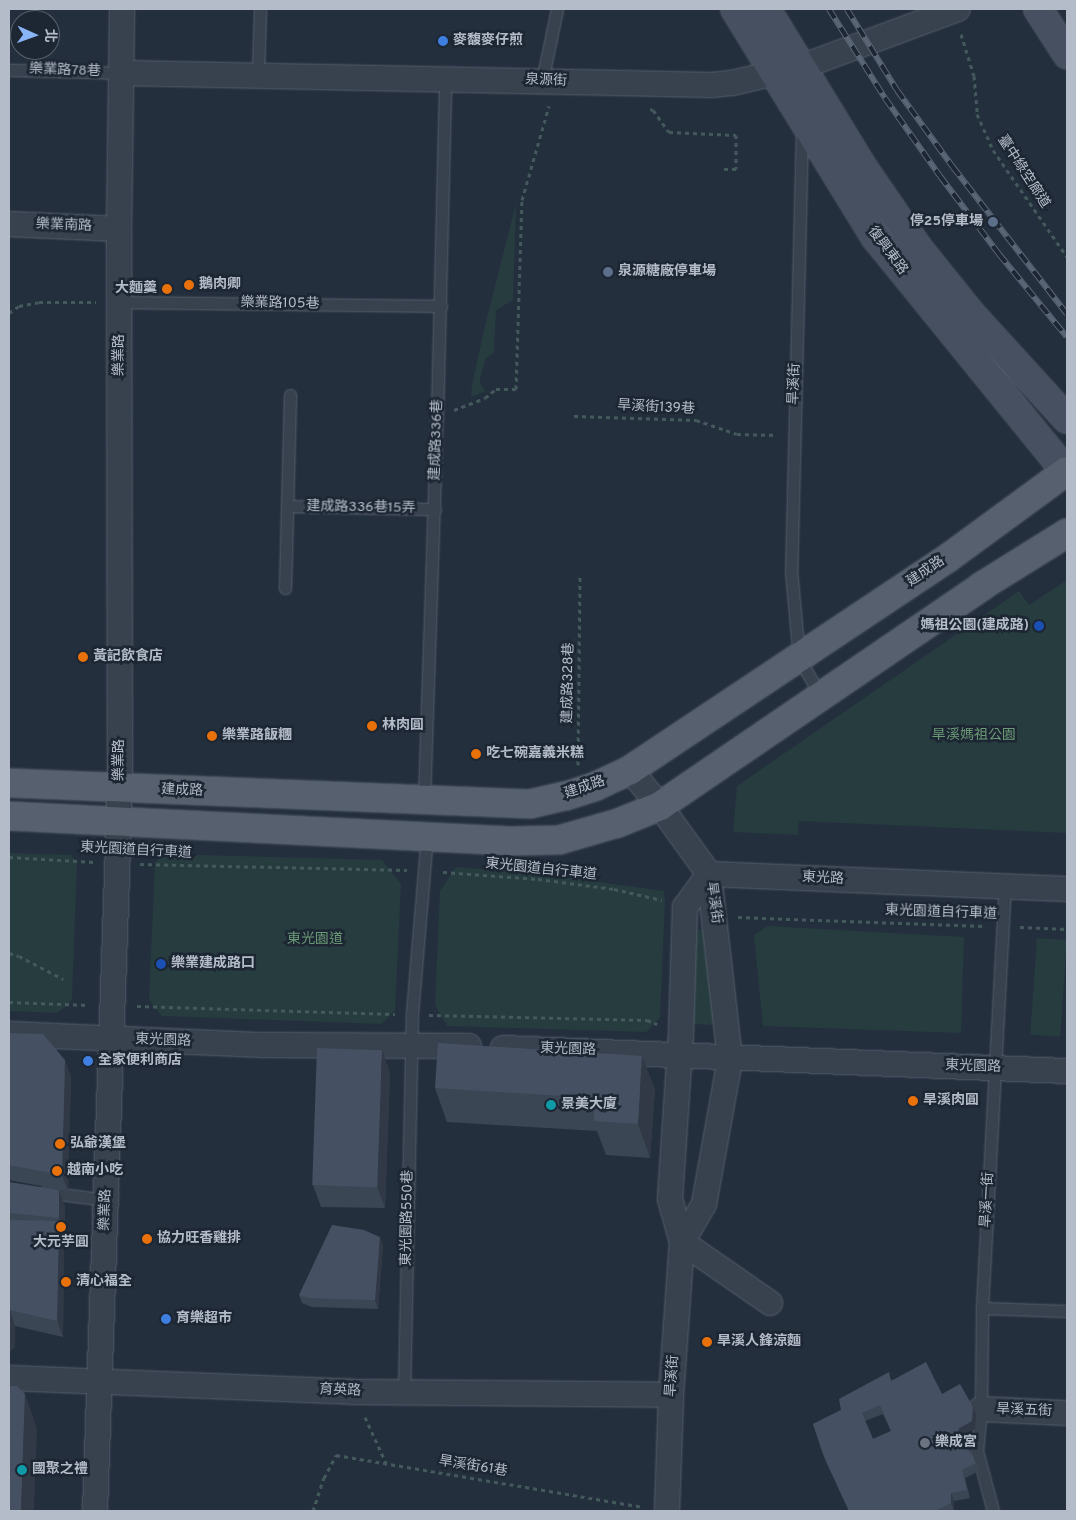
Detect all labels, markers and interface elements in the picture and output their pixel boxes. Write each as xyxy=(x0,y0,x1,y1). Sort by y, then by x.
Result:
north arrow xyxy=(10,10,60,60)
text: 北 xyxy=(41,28,58,43)
place label: 麥馥麥仔煎 xyxy=(453,33,523,49)
marker: 麥馥麥仔煎 xyxy=(437,35,449,47)
street label: 樂業路78巷 xyxy=(29,61,101,81)
street label: 泉源街 xyxy=(525,72,567,90)
street label: 臺中綠空廊道 xyxy=(993,132,1053,212)
place label: 停25停車場 xyxy=(910,214,983,230)
marker: 停25停車場 xyxy=(987,216,999,228)
street label: 樂業南路 xyxy=(36,217,92,235)
street label: 復興東路 xyxy=(863,224,911,278)
place label: 泉源糖廠停車場 xyxy=(618,264,716,280)
marker: 泉源糖廠停車場 xyxy=(602,266,614,278)
place label: 鵝肉卿 xyxy=(199,277,241,293)
marker: 鵝肉卿 xyxy=(183,279,195,291)
place label: 大麵羹 xyxy=(115,281,157,297)
marker: 大麵羹 xyxy=(161,283,173,295)
street label: 樂業路105巷 xyxy=(240,295,320,313)
street label: 樂業路 xyxy=(112,334,128,376)
street label: 旱溪街 xyxy=(786,363,804,405)
street label: 旱溪街139巷 xyxy=(617,398,695,418)
street label: 建成路336巷 xyxy=(427,399,447,481)
street label: 建成路336巷15弄 xyxy=(306,499,416,517)
street label: 建成路 xyxy=(904,553,948,591)
place label: 媽祖公園(建成路) xyxy=(921,618,1029,634)
marker: 媽祖公園(建成路) xyxy=(1033,620,1045,632)
street label: 建成路328巷 xyxy=(560,642,578,724)
place label: 黃記飲食店 xyxy=(93,649,163,665)
marker: 黃記飲食店 xyxy=(77,651,89,663)
place label: 林肉圓 xyxy=(382,718,424,734)
marker: 林肉圓 xyxy=(366,720,378,732)
place label: 樂業路飯糰 xyxy=(222,728,292,744)
park label: 旱溪媽祖公園 xyxy=(932,728,1016,744)
marker: 樂業路飯糰 xyxy=(206,730,218,742)
street label: 樂業路 xyxy=(112,739,128,781)
place label: 吃七碗嘉義米糕 xyxy=(486,746,584,762)
marker: 吃七碗嘉義米糕 xyxy=(470,748,482,760)
street label: 建成路 xyxy=(562,773,608,803)
street label: 建成路 xyxy=(161,782,203,800)
street label: 東光園道自行車道 xyxy=(80,840,192,862)
street label: 東光園道自行車道 xyxy=(484,856,598,884)
street label: 東光路 xyxy=(802,870,844,888)
street label: 旱溪街 xyxy=(702,881,724,925)
street label: 東光園道自行車道 xyxy=(885,903,997,923)
park label: 東光園道 xyxy=(287,932,343,948)
place label: 樂業建成路口 xyxy=(171,956,255,972)
marker: 樂業建成路口 xyxy=(155,958,167,970)
street label: 東光園路 xyxy=(135,1032,191,1050)
street label: 東光園路 xyxy=(540,1041,596,1059)
place label: 全家便利商店 xyxy=(98,1053,182,1069)
marker: 全家便利商店 xyxy=(82,1055,94,1067)
street label: 東光園路 xyxy=(945,1058,1001,1076)
place label: 旱溪肉圓 xyxy=(923,1093,979,1109)
marker: 旱溪肉圓 xyxy=(907,1095,919,1107)
place label: 景美大廈 xyxy=(561,1097,617,1113)
marker: 景美大廈 xyxy=(545,1099,557,1111)
place label: 弘爺漢堡 xyxy=(70,1136,126,1152)
marker: 弘爺漢堡 xyxy=(54,1138,66,1150)
place label: 越南小吃 xyxy=(67,1163,123,1179)
marker: 越南小吃 xyxy=(51,1165,63,1177)
street label: 東光園路550巷 xyxy=(399,1170,417,1266)
street label: 旱溪一街 xyxy=(978,1172,998,1228)
street label: 樂業路 xyxy=(97,1189,115,1231)
marker: 大元芋圓 xyxy=(55,1221,67,1233)
place label: 協力旺香雞排 xyxy=(157,1231,241,1247)
marker: 協力旺香雞排 xyxy=(141,1233,153,1245)
place label: 大元芋圓 xyxy=(33,1235,89,1251)
place label: 清心福全 xyxy=(76,1274,132,1290)
marker: 清心福全 xyxy=(60,1276,72,1288)
place label: 育樂超市 xyxy=(176,1311,232,1327)
marker: 育樂超市 xyxy=(160,1313,172,1325)
place label: 旱溪人鋒涼麵 xyxy=(717,1334,801,1350)
marker: 旱溪人鋒涼麵 xyxy=(701,1336,713,1348)
street label: 旱溪街 xyxy=(663,1354,683,1398)
street label: 育英路 xyxy=(319,1382,361,1400)
street label: 旱溪五街 xyxy=(996,1402,1052,1420)
place label: 樂成宮 xyxy=(935,1435,977,1451)
marker: 樂成宮 xyxy=(919,1437,931,1449)
street label: 旱溪街61巷 xyxy=(437,1453,509,1481)
place label: 國聚之禮 xyxy=(32,1462,88,1478)
marker: 國聚之禮 xyxy=(16,1464,28,1476)

